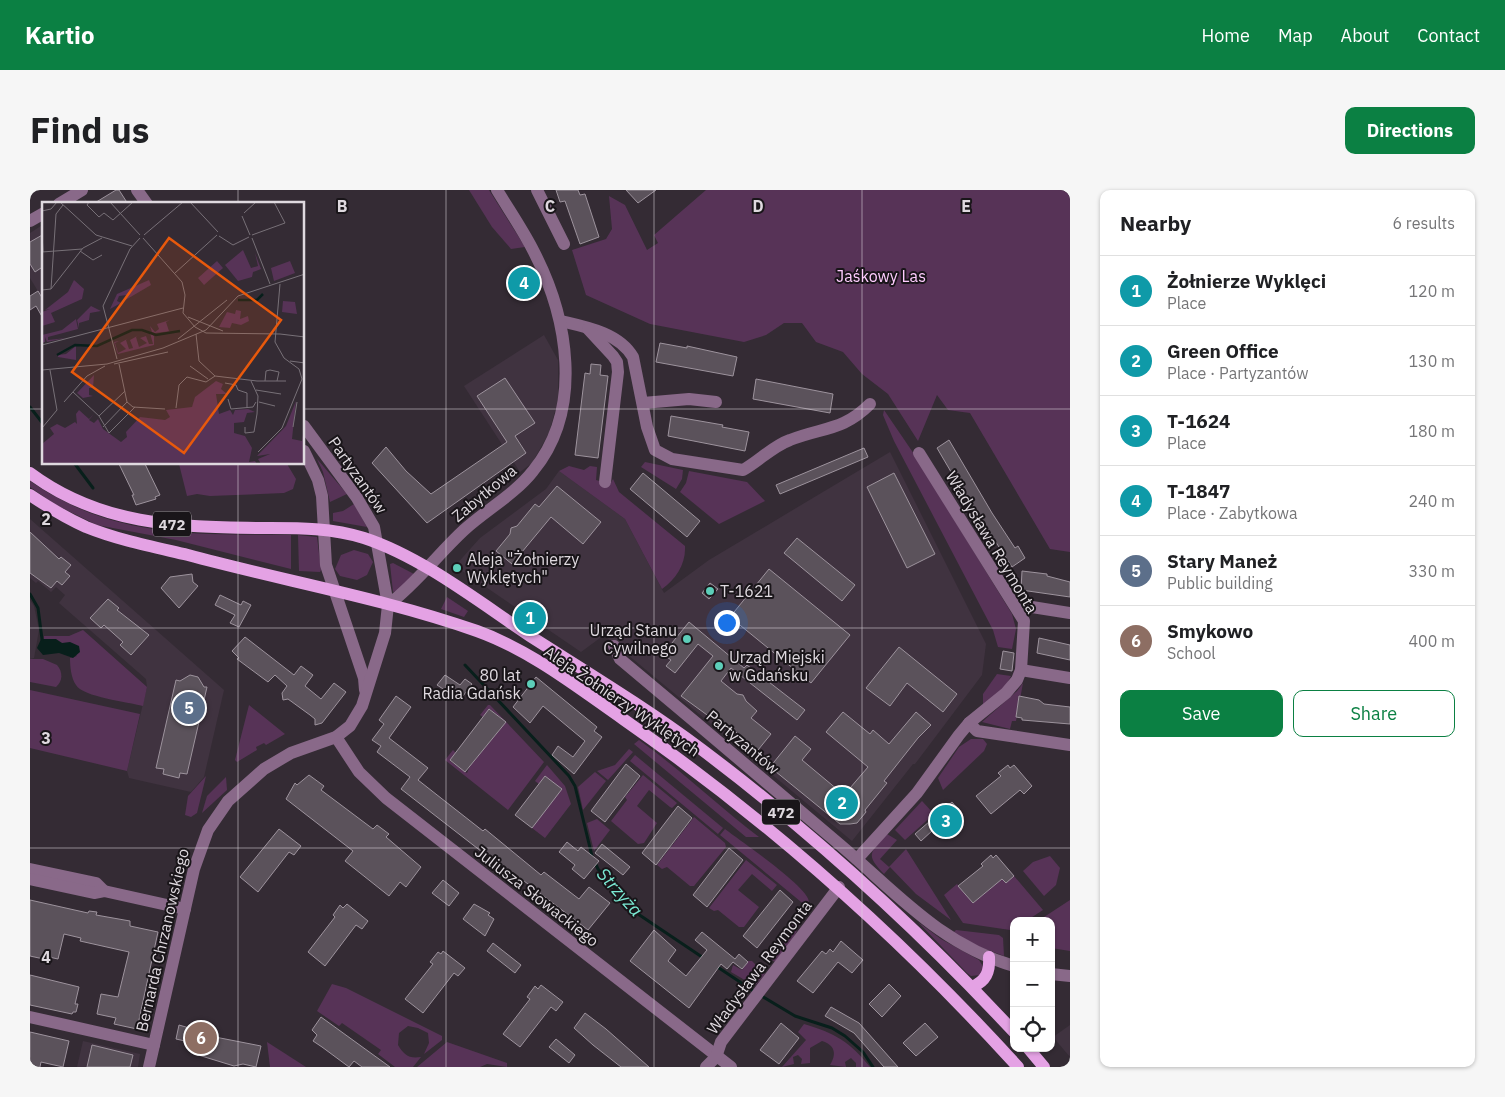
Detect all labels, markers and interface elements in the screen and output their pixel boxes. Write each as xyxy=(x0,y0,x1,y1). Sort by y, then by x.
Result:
text: Kartio xyxy=(25,19,95,51)
text: Home xyxy=(1202,24,1250,47)
text: Map xyxy=(1278,24,1313,47)
text: About xyxy=(1341,24,1389,47)
text: Contact xyxy=(1417,24,1480,47)
text: Find us xyxy=(30,107,149,153)
button: Directions xyxy=(1345,107,1475,154)
text: B xyxy=(337,196,348,216)
text: C xyxy=(545,196,555,216)
text: D xyxy=(752,196,764,216)
text: E xyxy=(961,196,971,216)
inset map xyxy=(42,202,305,465)
text: Nearby xyxy=(1120,209,1191,237)
text: 6 results xyxy=(1392,213,1455,233)
pin: 4 xyxy=(508,264,540,302)
park label: Jaśkowy Las xyxy=(836,266,926,286)
text: Żołnierze Wyklęci xyxy=(1167,269,1326,293)
text: 1 xyxy=(1131,281,1141,301)
text: 120 m xyxy=(1408,281,1455,301)
text: Place xyxy=(1167,293,1206,313)
text: Green Office xyxy=(1167,339,1279,363)
text: 2 xyxy=(1131,351,1141,371)
text: 130 m xyxy=(1408,351,1455,371)
text: Place · Partyzantów xyxy=(1167,363,1309,383)
text: T-1624 xyxy=(1167,409,1231,433)
text: 3 xyxy=(1131,421,1141,441)
text: 180 m xyxy=(1408,421,1455,441)
street label: Partyzantów xyxy=(324,433,392,517)
text: Place xyxy=(1167,433,1206,453)
street label: Zabytkowa xyxy=(448,460,521,526)
street label: Władysława Reymonta xyxy=(942,467,1043,617)
text: T-1847 xyxy=(1167,479,1231,503)
text: 4 xyxy=(1131,491,1141,511)
text: 240 m xyxy=(1408,491,1455,511)
text: Place · Zabytkowa xyxy=(1167,503,1297,523)
text: 2 xyxy=(41,509,51,529)
road number: 472 xyxy=(153,512,191,536)
place label: Aleja "Żołnierzy Wyklętych" xyxy=(467,549,579,587)
text: Stary Maneż xyxy=(1167,549,1277,573)
text: 5 xyxy=(1131,561,1141,581)
text: 330 m xyxy=(1408,561,1455,581)
marker: Aleja "Żołnierzy Wyklętych" xyxy=(451,562,463,574)
text: Public building xyxy=(1167,573,1273,593)
place label: T-1621 xyxy=(720,581,773,601)
marker: T-1621 xyxy=(704,585,716,597)
pin: 1 xyxy=(514,599,546,637)
your location xyxy=(714,610,740,636)
text: Smykowo xyxy=(1167,619,1253,643)
place label: Urząd Stanu Cywilnego xyxy=(590,620,677,658)
text: 6 xyxy=(1131,631,1141,651)
text: 400 m xyxy=(1408,631,1455,651)
marker: Urząd Stanu Cywilnego xyxy=(681,633,693,645)
street label: Aleja Żołnierzy Wyklętych xyxy=(540,641,704,761)
text: School xyxy=(1167,643,1216,663)
place label: Urząd Miejski w Gdańsku xyxy=(729,647,825,685)
marker: Urząd Miejski w Gdańsku xyxy=(713,660,725,672)
place label: 80 lat Radia Gdańsk xyxy=(423,665,522,703)
marker: 80 lat Radia Gdańsk xyxy=(525,678,537,690)
pin: 5 xyxy=(173,689,205,727)
button: Save xyxy=(1120,690,1283,737)
button: Share xyxy=(1293,690,1455,737)
street label: Partyzantów xyxy=(702,706,784,778)
text: 3 xyxy=(41,728,51,748)
pin: 2 xyxy=(826,784,858,822)
road number: 472 xyxy=(762,800,800,824)
pin: 3 xyxy=(930,802,962,840)
street label: Juliusza Słowackiego xyxy=(471,841,603,951)
street label: Bernarda Chrzanowskiego xyxy=(131,846,193,1034)
water label: Strzyża xyxy=(592,863,648,921)
street label: Władysława Reymonta xyxy=(702,896,816,1038)
map controls xyxy=(1010,917,1055,1052)
button: + xyxy=(1010,917,1055,962)
text: 4 xyxy=(41,947,51,967)
button: − xyxy=(1010,962,1055,1007)
button: locate xyxy=(1010,1007,1055,1052)
pin: 6 xyxy=(185,1019,217,1057)

